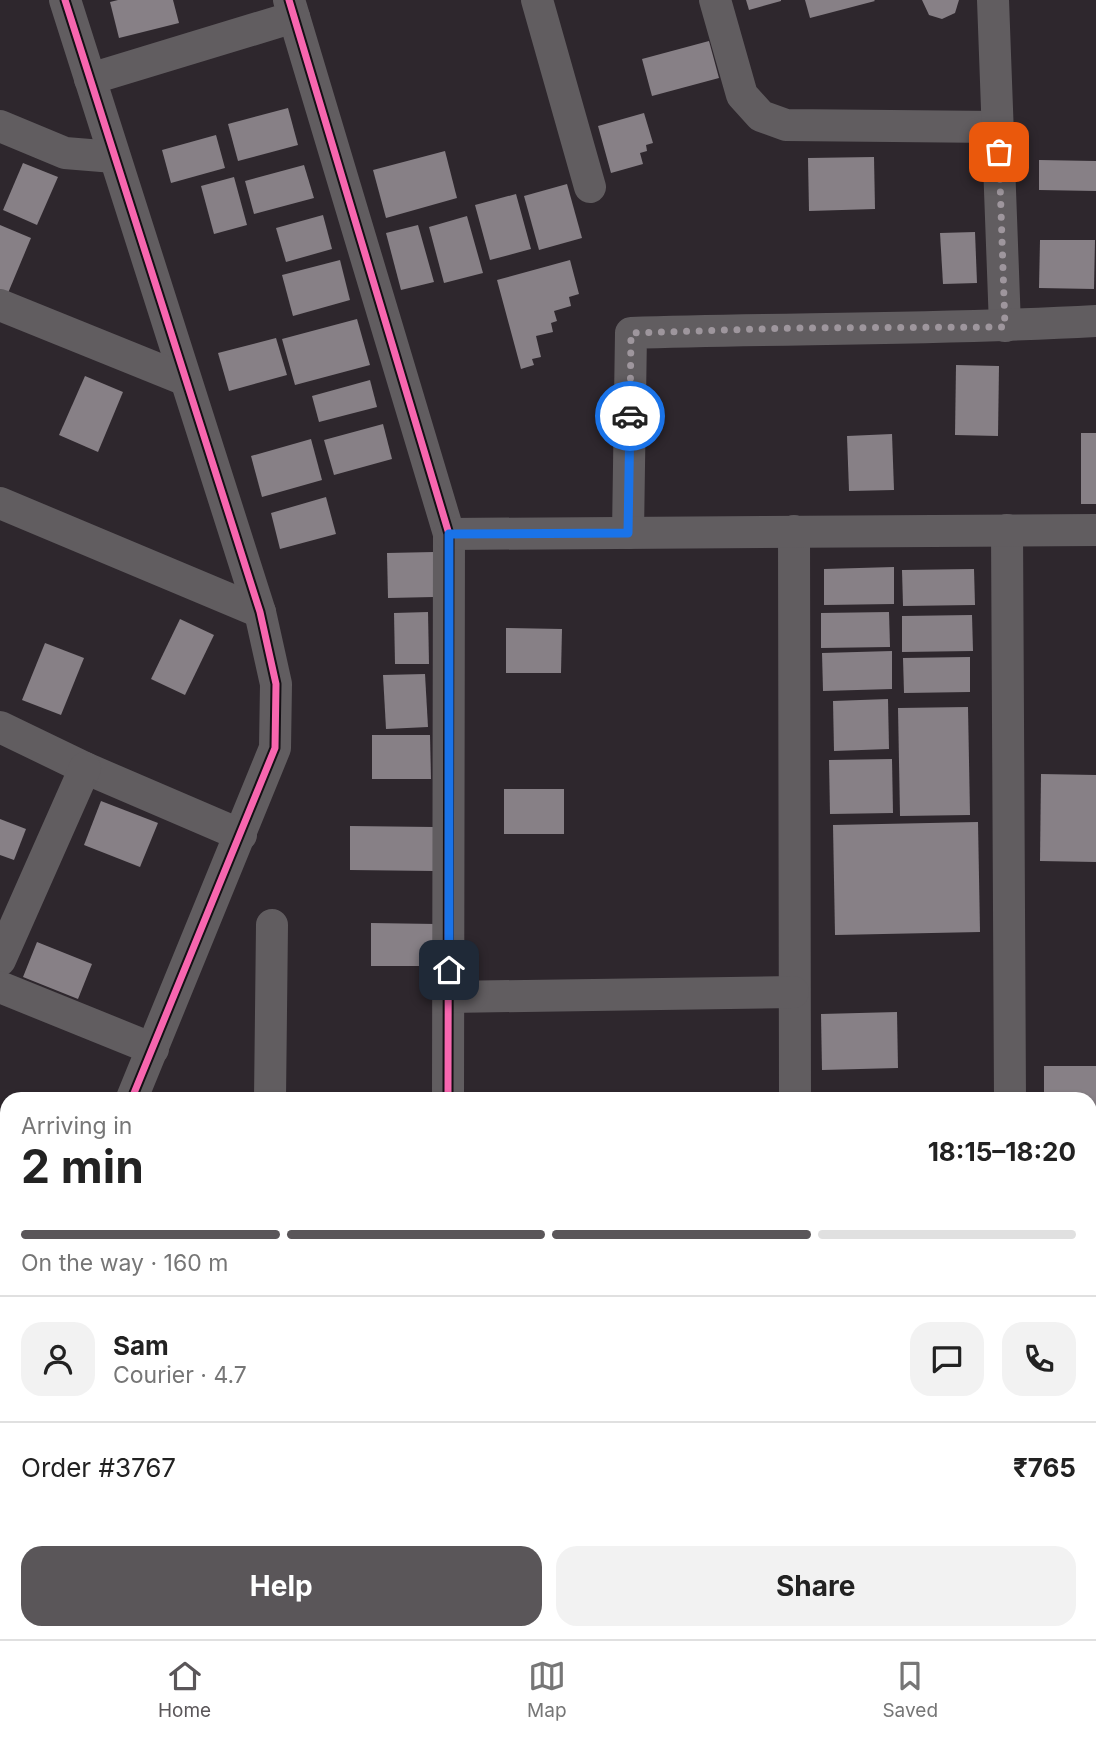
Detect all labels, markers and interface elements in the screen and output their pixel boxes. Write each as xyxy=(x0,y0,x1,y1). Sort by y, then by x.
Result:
pin xyxy=(969,122,1029,182)
icon: bag xyxy=(980,133,1018,171)
courier xyxy=(595,381,665,451)
icon: car xyxy=(611,397,649,435)
pin xyxy=(419,940,479,1000)
icon: home xyxy=(430,951,468,989)
text: Arriving in xyxy=(21,1112,132,1140)
text: 18:15–18:20 xyxy=(928,1136,1076,1167)
text: 2 min xyxy=(21,1138,144,1194)
text: On the way · 160 m xyxy=(21,1249,228,1277)
button: person xyxy=(21,1322,95,1396)
button: chat xyxy=(910,1322,984,1396)
button: phone xyxy=(1002,1322,1076,1396)
text: Sam xyxy=(113,1330,169,1361)
text: Courier · 4.7 xyxy=(113,1361,247,1389)
text: Order #3767 xyxy=(21,1452,176,1483)
text: ₹765 xyxy=(1013,1452,1076,1483)
button: Help xyxy=(21,1546,542,1626)
button: Share xyxy=(556,1546,1076,1626)
tab: Home xyxy=(158,1657,211,1722)
tab: Map xyxy=(527,1657,567,1722)
tab: Saved xyxy=(882,1657,938,1722)

